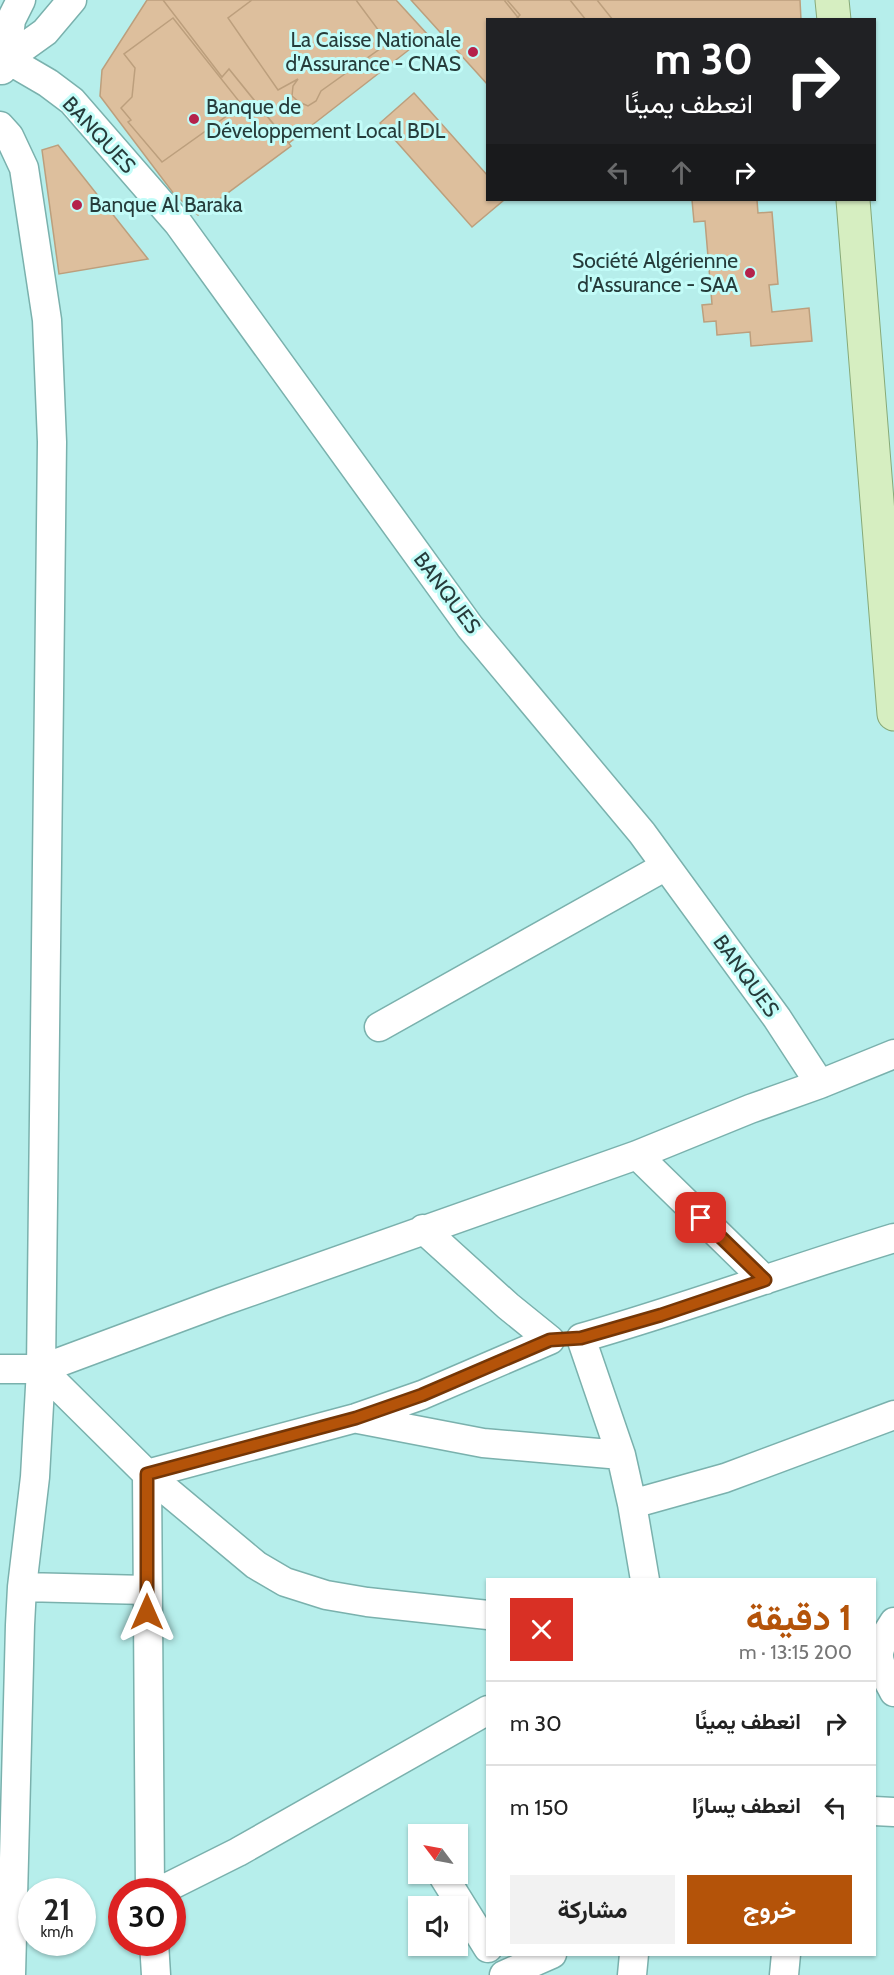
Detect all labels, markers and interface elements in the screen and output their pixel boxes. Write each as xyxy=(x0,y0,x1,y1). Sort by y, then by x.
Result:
place label: La Caisse Nationale d'Assurance - CNAS xyxy=(286,27,461,76)
text: 30 m xyxy=(655,33,753,85)
icon: right xyxy=(774,42,852,120)
marker: La Caisse Nationale d'Assurance - CNAS xyxy=(466,45,480,59)
text: انعطف يمينًا xyxy=(624,87,753,120)
street label: BANQUES xyxy=(58,91,141,178)
place label: Banque de Développement Local BDL xyxy=(206,94,446,143)
marker: Banque de Développement Local BDL xyxy=(187,112,201,126)
icon: left xyxy=(602,156,635,189)
icon: ahead xyxy=(665,156,698,189)
icon: right xyxy=(728,156,761,189)
place label: Banque Al Baraka xyxy=(89,192,243,217)
marker: Banque Al Baraka xyxy=(70,198,84,212)
place label: Société Algérienne d'Assurance - SAA xyxy=(572,248,738,297)
marker: Société Algérienne d'Assurance - SAA xyxy=(743,266,757,280)
street label: BANQUES xyxy=(409,547,486,638)
street label: BANQUES xyxy=(708,930,785,1022)
pin xyxy=(675,1192,726,1243)
icon: arrive xyxy=(684,1201,717,1234)
position arrow xyxy=(115,1580,179,1644)
text: 1 دقيقة xyxy=(746,1595,852,1639)
button: close xyxy=(510,1598,573,1661)
text: 200 m · 13:15 xyxy=(739,1640,852,1664)
icon: right xyxy=(819,1707,852,1740)
text: انعطف يمينًا xyxy=(695,1708,801,1735)
text: 30 m xyxy=(510,1710,562,1737)
icon: left xyxy=(819,1791,852,1824)
text: انعطف يسارًا xyxy=(692,1792,801,1819)
text: 150 m xyxy=(510,1794,569,1821)
north arrow xyxy=(408,1824,468,1884)
map controls xyxy=(408,1824,468,1956)
button: مشاركة xyxy=(510,1875,675,1944)
button: خروج xyxy=(687,1875,852,1944)
speed limit sign: 30 xyxy=(108,1878,186,1956)
text: 21 xyxy=(44,1891,70,1928)
button: sound xyxy=(408,1896,468,1956)
text: km/h xyxy=(41,1923,73,1941)

